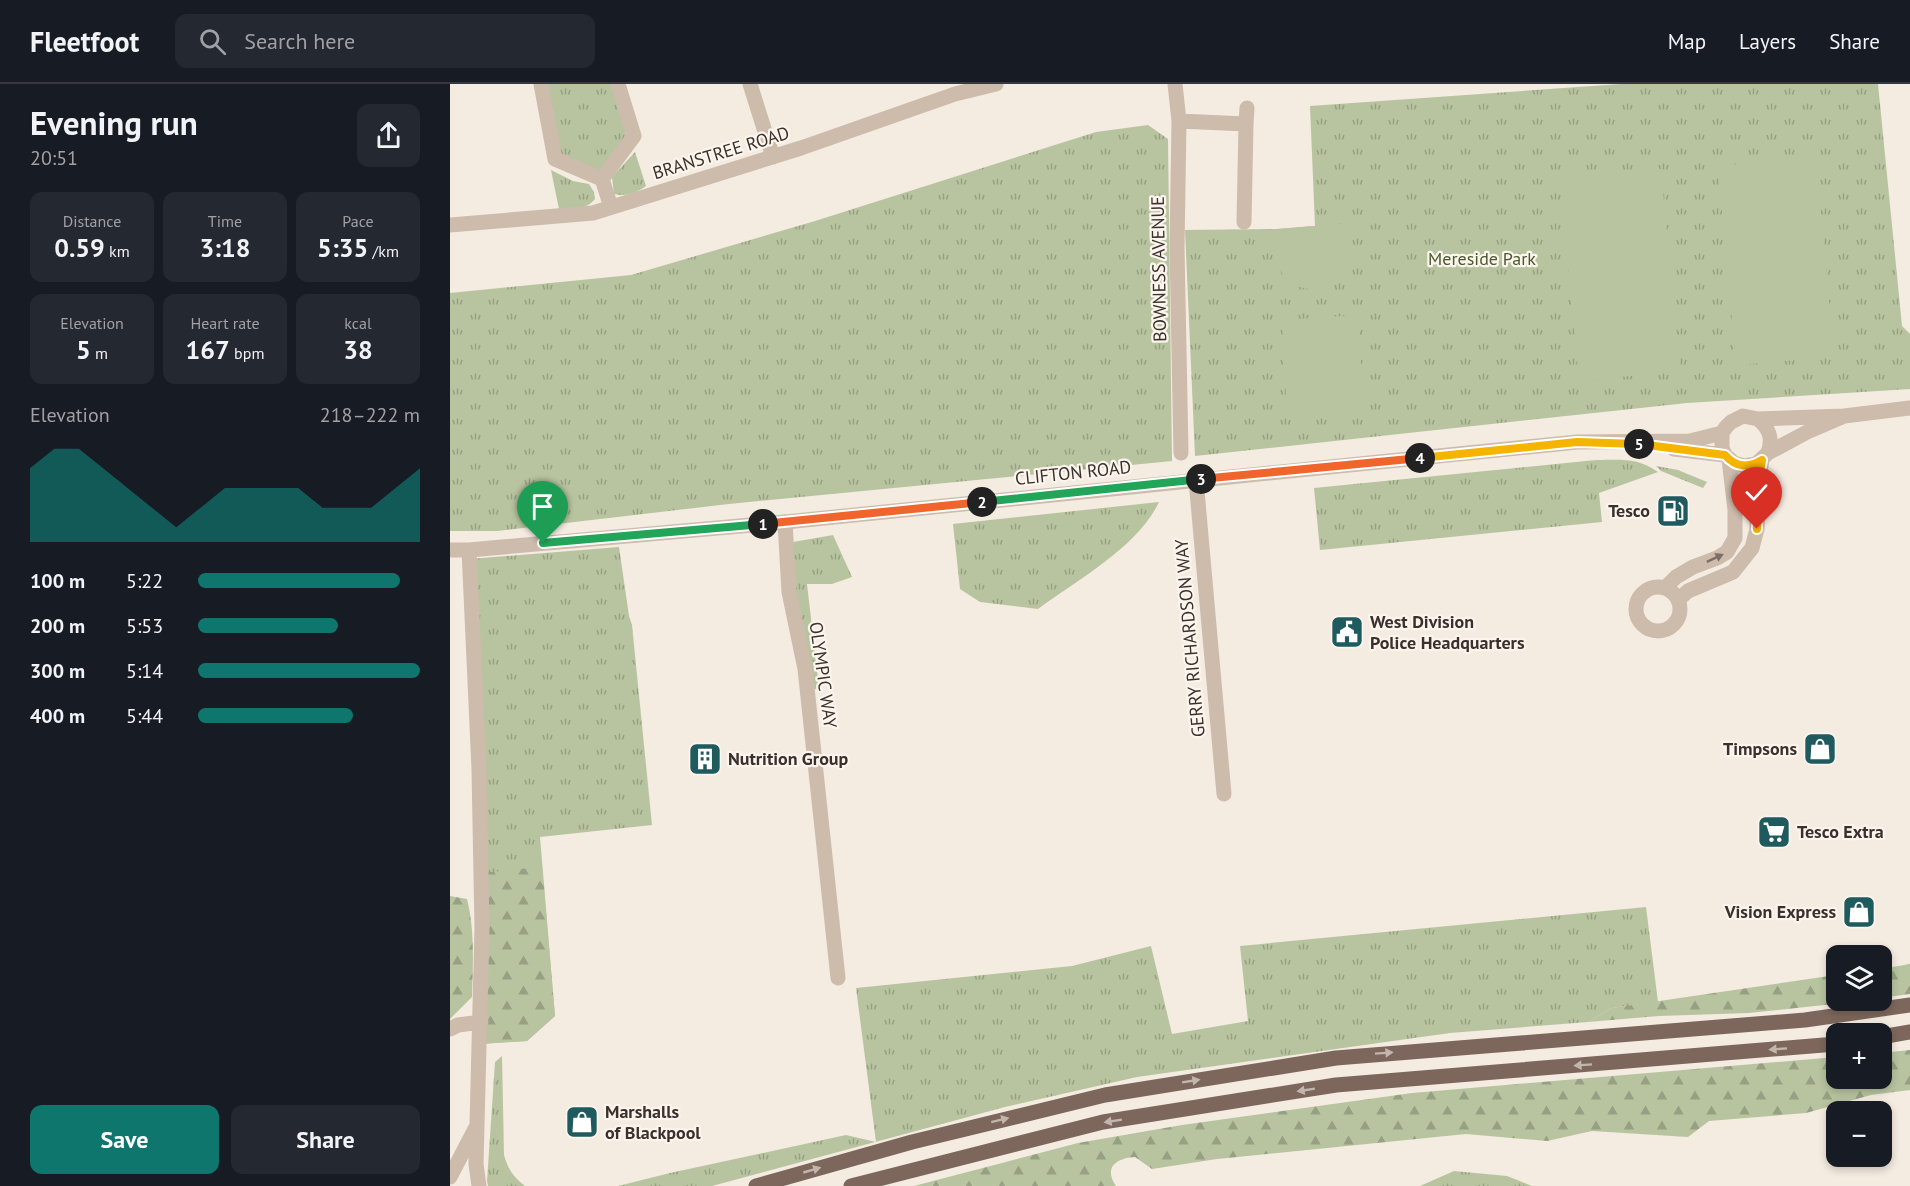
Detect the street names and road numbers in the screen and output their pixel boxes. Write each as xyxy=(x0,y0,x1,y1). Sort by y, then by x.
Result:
street label: BRANSTREE ROAD xyxy=(650,121,792,184)
street label: BOWNESS AVENUE xyxy=(1146,196,1171,342)
street label: CLIFTON ROAD xyxy=(1014,455,1132,490)
street label: GERRY RICHARDSON WAY xyxy=(1169,538,1210,738)
street label: OLYMPIC WAY xyxy=(805,620,842,730)

